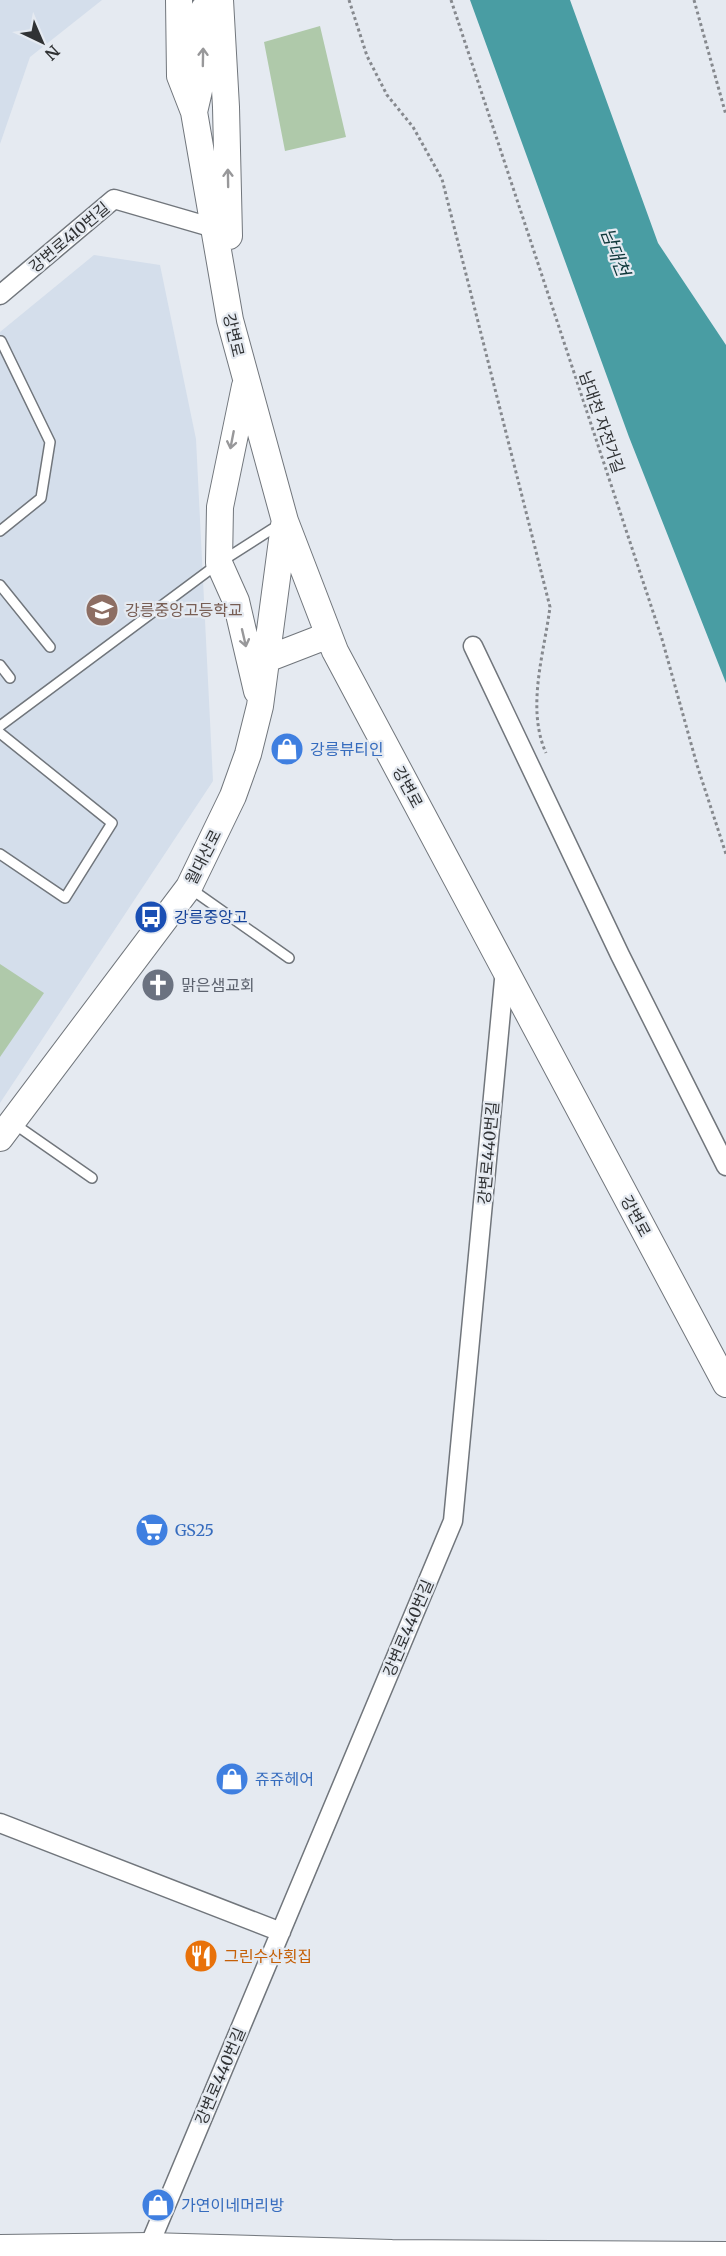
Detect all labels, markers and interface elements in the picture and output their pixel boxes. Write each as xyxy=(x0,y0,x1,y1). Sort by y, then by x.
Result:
north arrow xyxy=(12,12,72,72)
text: N xyxy=(41,41,64,65)
one-way arrow xyxy=(197,47,209,67)
one-way arrow xyxy=(222,168,233,188)
street label: 강변로410번길 xyxy=(25,197,113,277)
water label: 남대천 xyxy=(596,225,636,281)
street label: 강변로 xyxy=(219,311,249,359)
street label: 남대천 자전거길 xyxy=(575,368,629,476)
one-way arrow xyxy=(226,430,237,449)
school or university icon: 강릉중앙고등학교 xyxy=(84,592,120,628)
place label: 강릉중앙고등학교 xyxy=(125,600,243,620)
one-way arrow xyxy=(239,627,250,647)
shop icon: 강릉뷰티인 xyxy=(269,731,305,767)
place label: 강릉뷰티인 xyxy=(310,739,384,759)
street label: 강변로 xyxy=(389,763,427,811)
street label: 월대산로 xyxy=(181,826,225,888)
bus stop icon: 강릉중앙고 xyxy=(133,899,169,935)
place label: 강릉중앙고 xyxy=(174,907,248,927)
church icon: 맑은샘교회 xyxy=(140,967,176,1003)
place label: 맑은샘교회 xyxy=(181,975,255,995)
street label: 강변로440번길 xyxy=(474,1101,502,1205)
street label: 강변로 xyxy=(617,1192,655,1240)
supermarket icon: GS25 xyxy=(134,1512,170,1548)
place label: GS25 xyxy=(175,1520,214,1540)
street label: 강변로440번길 xyxy=(379,1576,437,1680)
shop icon: 쥬쥬헤어 xyxy=(214,1761,250,1797)
place label: 쥬쥬헤어 xyxy=(255,1769,314,1789)
restaurant icon: 그린수산횟집 xyxy=(183,1938,219,1974)
place label: 그린수산횟집 xyxy=(224,1946,312,1966)
street label: 강변로440번길 xyxy=(191,2024,249,2128)
shop icon: 가연이네머리방 xyxy=(140,2187,176,2223)
place label: 가연이네머리방 xyxy=(181,2195,284,2215)

